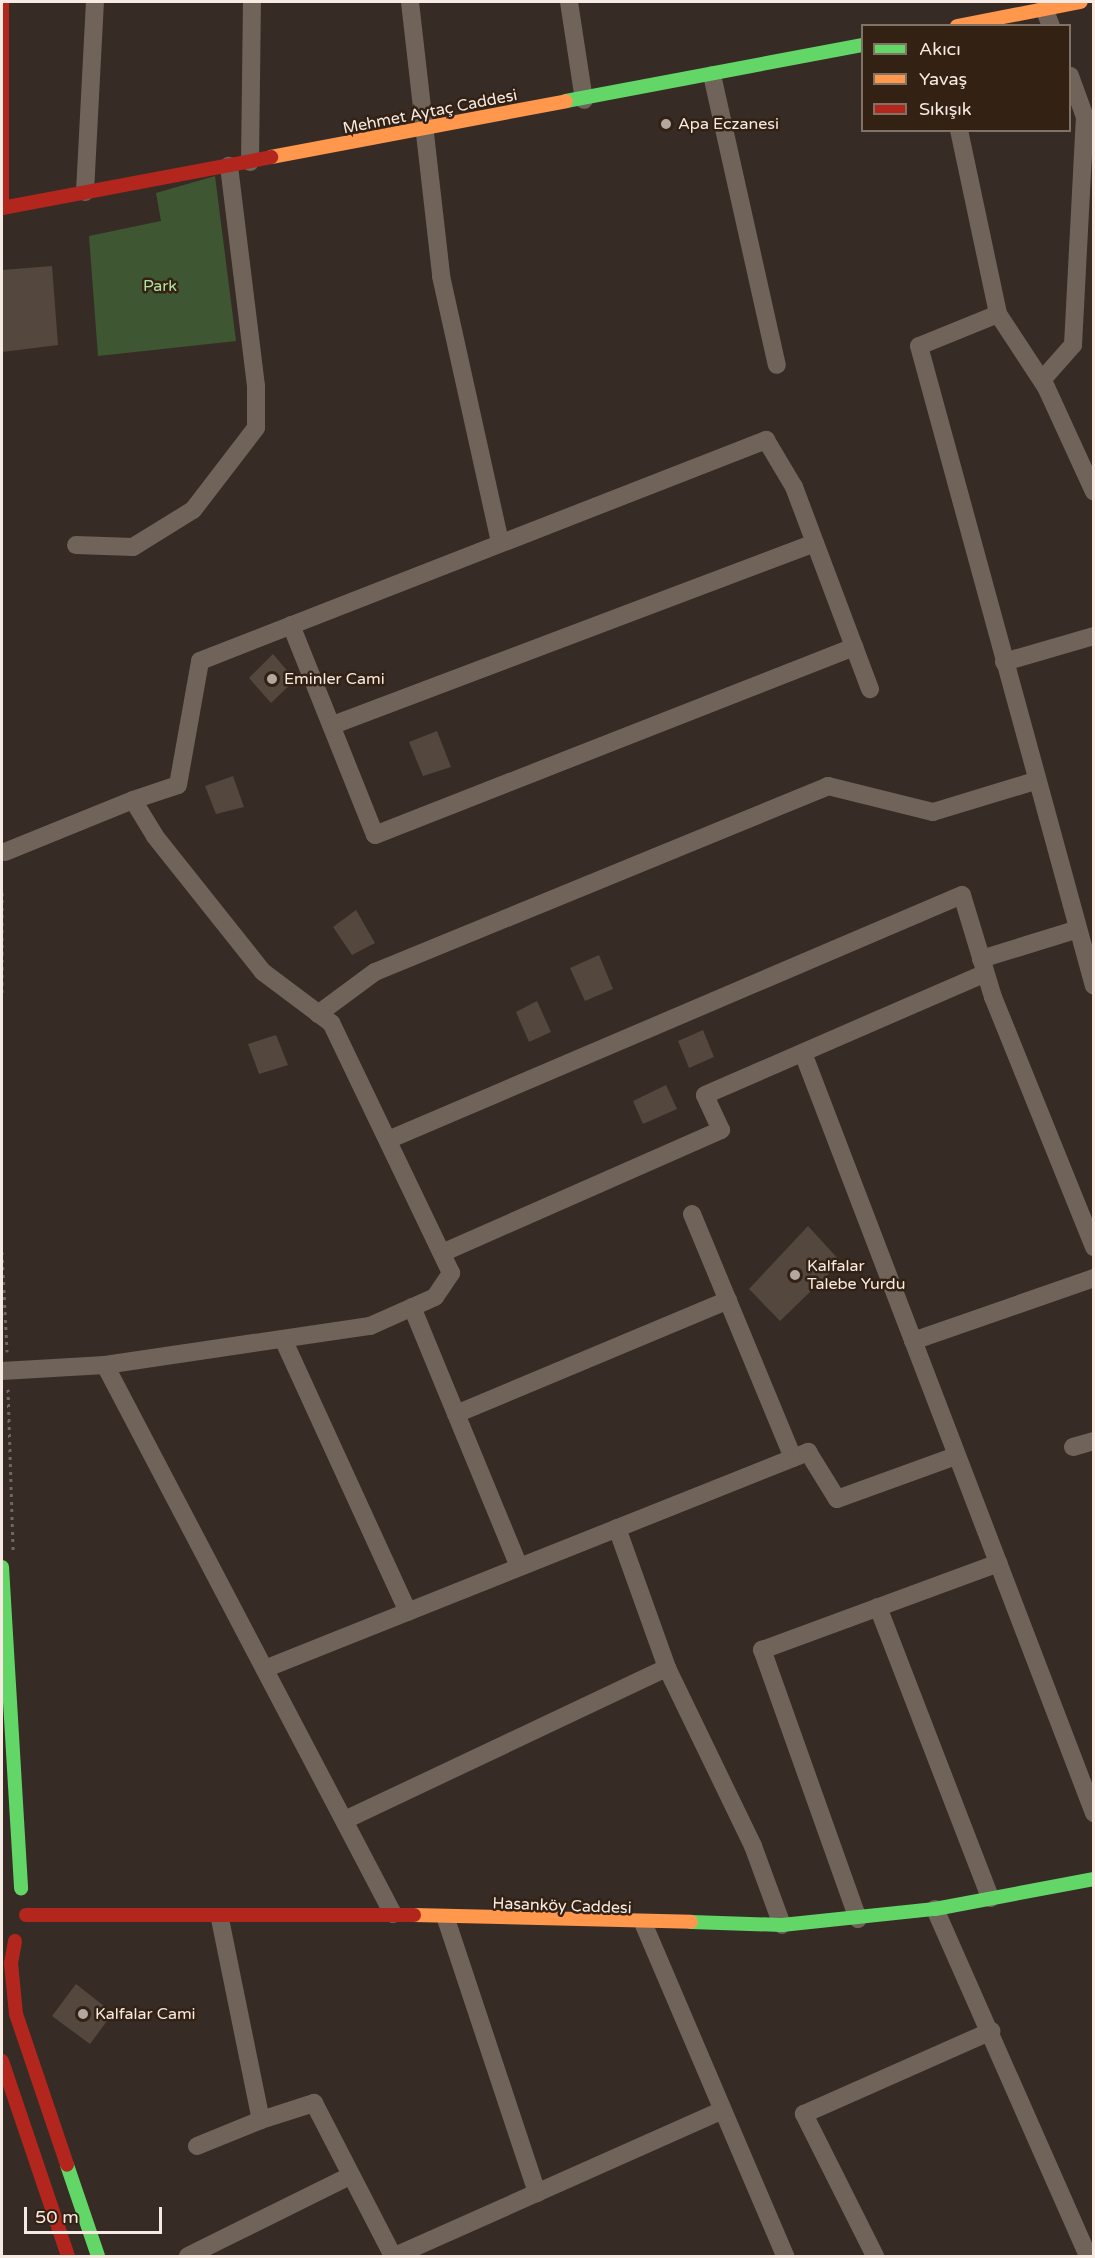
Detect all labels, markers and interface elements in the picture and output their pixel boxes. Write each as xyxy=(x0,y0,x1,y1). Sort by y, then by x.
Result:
legend xyxy=(861,24,1071,132)
text: Akıcı xyxy=(919,38,961,60)
text: Yavaş xyxy=(919,68,967,90)
street label: Mehmet Aytaç Caddesi xyxy=(341,86,519,138)
text: Sıkışık xyxy=(919,98,972,120)
place label: Apa Eczanesi xyxy=(678,114,779,134)
marker: Apa Eczanesi xyxy=(659,117,673,131)
park label: Park xyxy=(143,276,177,296)
place label: Eminler Cami xyxy=(284,669,385,689)
marker: Eminler Cami xyxy=(265,672,279,686)
place label: Kalfalar Talebe Yurdu xyxy=(807,1256,905,1294)
marker: Kalfalar Talebe Yurdu xyxy=(788,1268,802,1282)
street label: Hasanköy Caddesi xyxy=(492,1894,632,1918)
place label: Kalfalar Cami xyxy=(95,2004,196,2024)
marker: Kalfalar Cami xyxy=(76,2007,90,2021)
scale bar xyxy=(27,2195,165,2233)
text: 50 m xyxy=(35,2206,79,2228)

